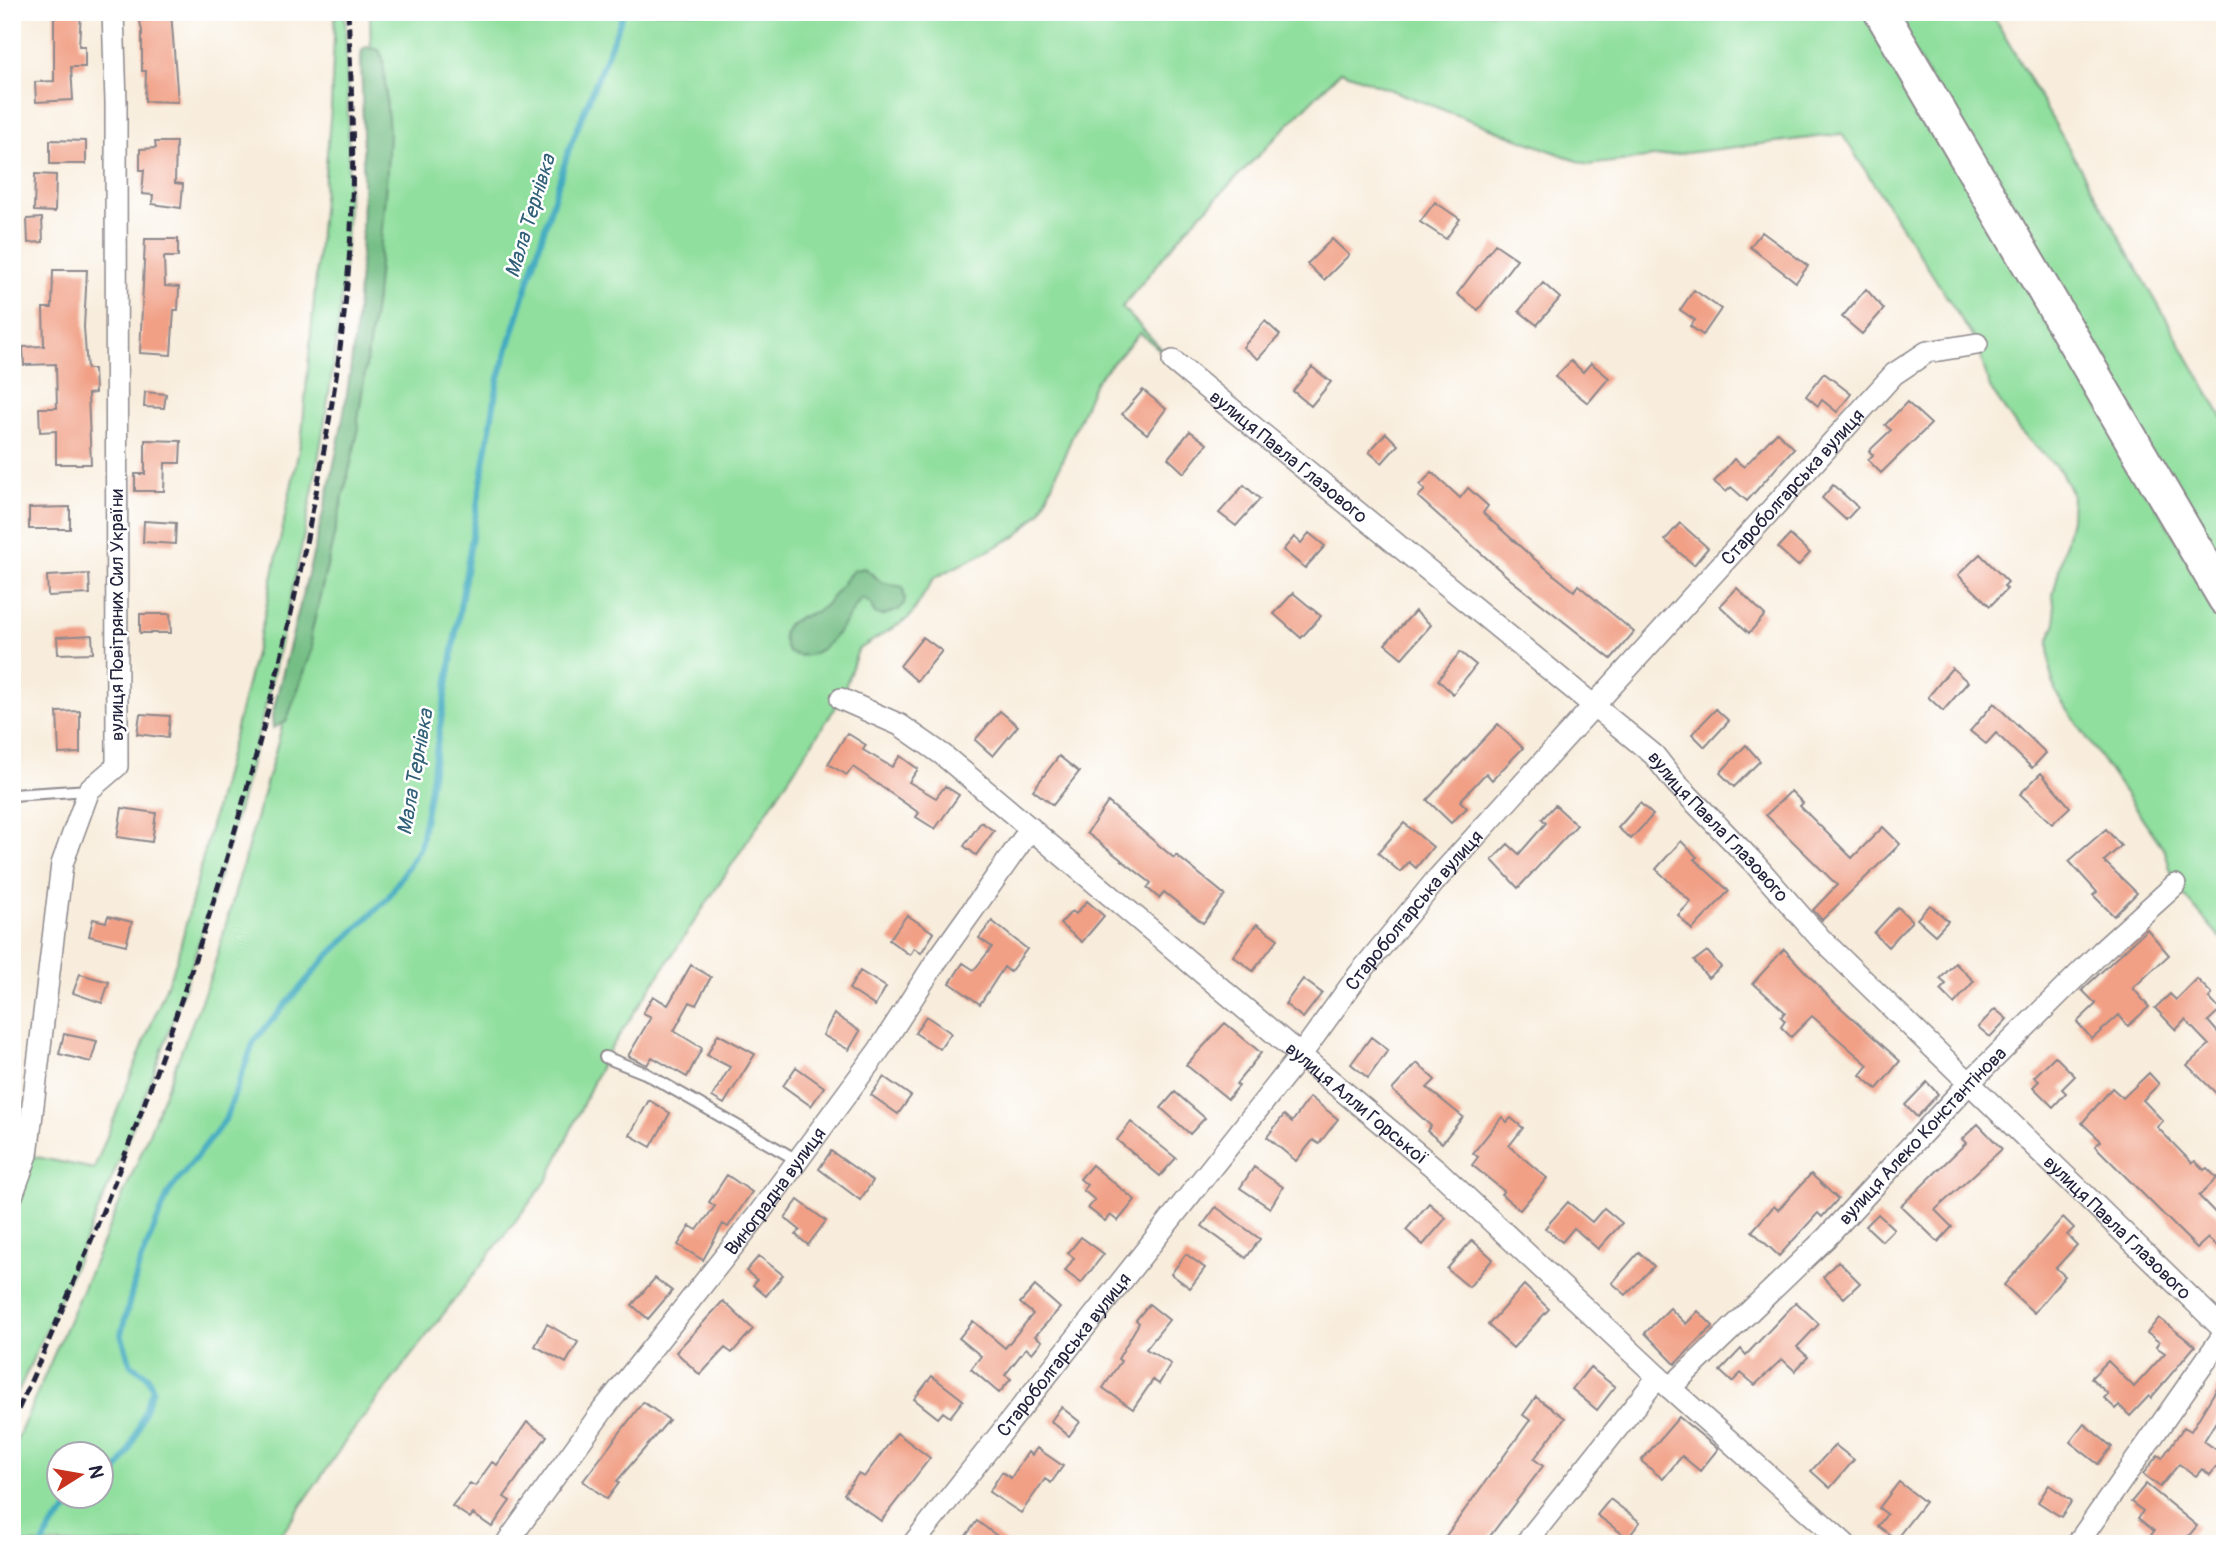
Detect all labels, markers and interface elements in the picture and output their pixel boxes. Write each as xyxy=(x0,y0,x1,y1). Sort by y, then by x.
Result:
water label: Мала Тернівка xyxy=(499,150,562,281)
street label: вулиця Павла Глазового xyxy=(1205,385,1372,529)
street label: Староболгарська вулиця xyxy=(1716,404,1870,570)
street label: вулиця Повітряних Сил України xyxy=(105,489,129,741)
water label: Мала Тернівка xyxy=(391,706,440,837)
street label: вулиця Павла Глазового xyxy=(1642,746,1794,907)
street label: Староболгарська вулиця xyxy=(1340,825,1489,996)
street label: вулиця Алли Горської xyxy=(1280,1037,1433,1171)
street label: вулиця Алеко Константінова xyxy=(1833,1042,2012,1230)
street label: Виноградна вулиця xyxy=(720,1123,831,1260)
street label: вулиця Павла Глазового xyxy=(2038,1150,2196,1305)
street label: Староболгарська вулиця xyxy=(992,1268,1137,1442)
north arrow xyxy=(46,1440,116,1510)
text: N xyxy=(83,1463,109,1481)

